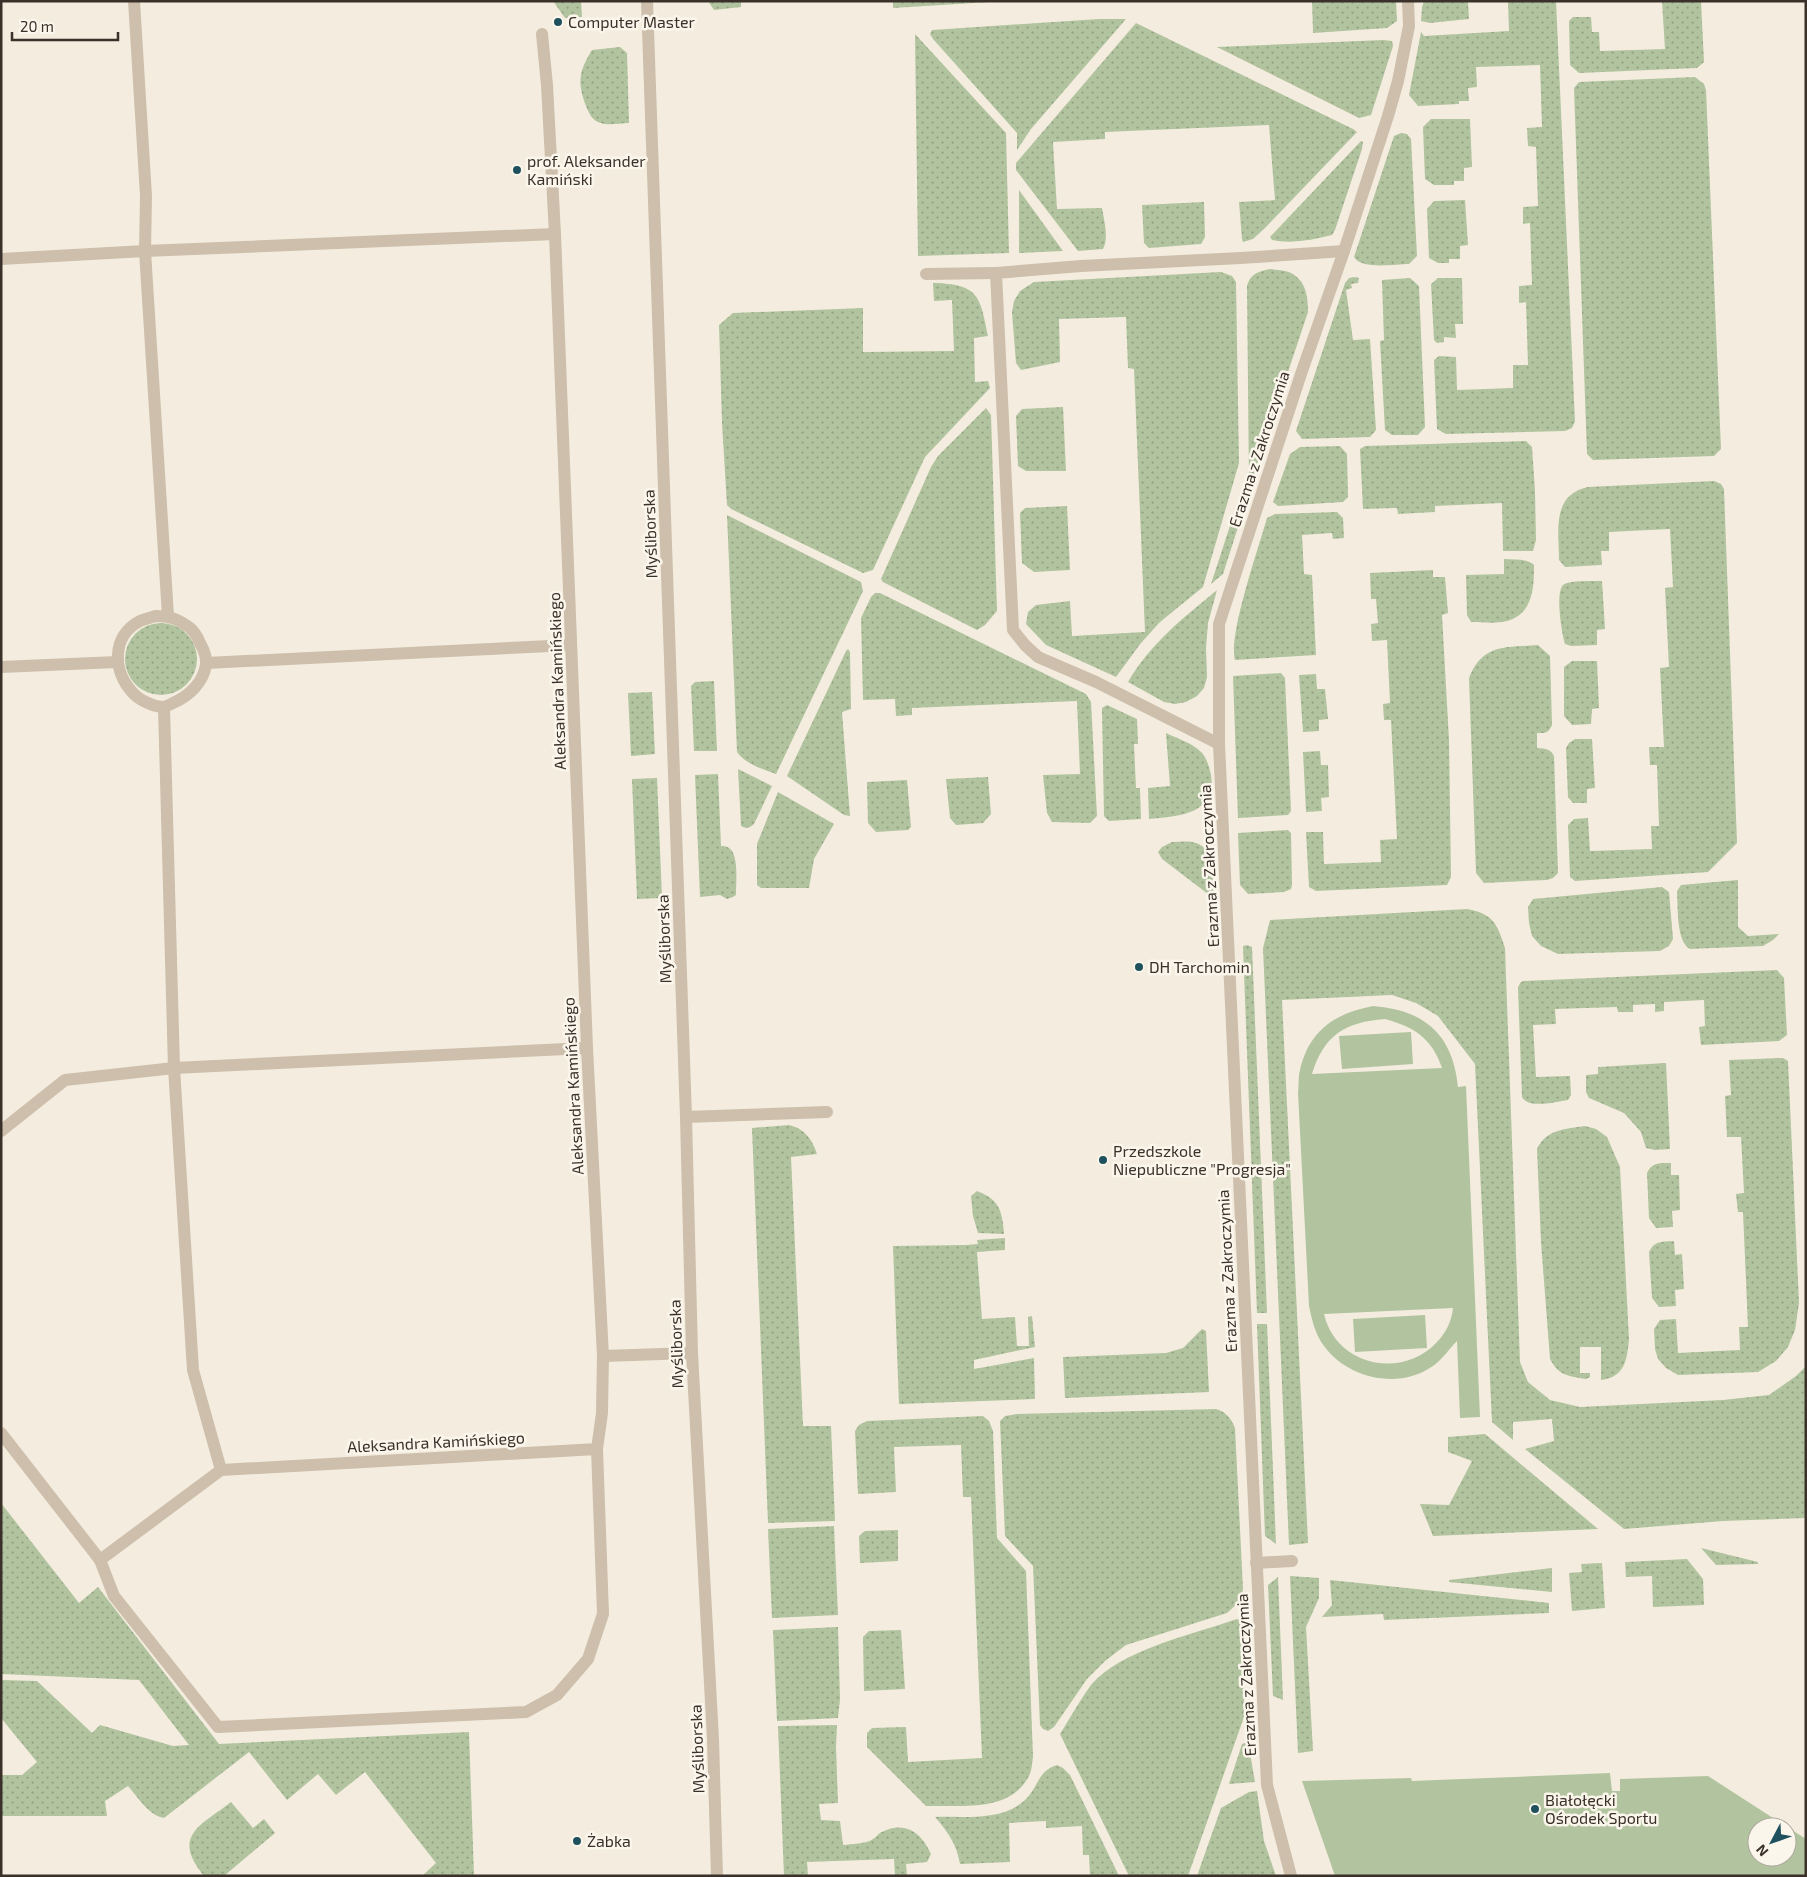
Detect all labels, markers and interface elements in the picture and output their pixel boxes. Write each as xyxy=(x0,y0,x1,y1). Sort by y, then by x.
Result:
scale bar xyxy=(12,10,119,42)
place label: Computer Master xyxy=(568,12,696,31)
marker: Computer Master xyxy=(552,16,564,28)
text: 20 m xyxy=(20,17,54,35)
place label: prof. Aleksander Kamiński xyxy=(527,151,646,188)
marker: prof. Aleksander Kamiński xyxy=(511,164,523,176)
street label: Erazma z Zakroczymia xyxy=(1224,368,1293,529)
street label: Myśliborska xyxy=(638,489,661,579)
street label: Aleksandra Kamińskiego xyxy=(544,592,569,770)
street label: Erazma z Zakroczymia xyxy=(1195,784,1222,948)
street label: Myśliborska xyxy=(652,894,675,984)
place label: DH Tarchomin xyxy=(1149,957,1250,976)
marker: DH Tarchomin xyxy=(1133,961,1145,973)
street label: Aleksandra Kamińskiego xyxy=(558,997,587,1175)
place label: Przedszkole Niepubliczne "Progresja" xyxy=(1113,1141,1291,1179)
marker: Przedszkole Niepubliczne "Progresja" xyxy=(1097,1154,1109,1166)
street label: Erazma z Zakroczymia xyxy=(1213,1189,1240,1353)
street label: Myśliborska xyxy=(664,1299,687,1389)
street label: Aleksandra Kamińskiego xyxy=(347,1427,525,1456)
street label: Erazma z Zakroczymia xyxy=(1232,1593,1259,1757)
street label: Myśliborska xyxy=(685,1704,708,1794)
place label: Białołęcki Ośrodek Sportu xyxy=(1545,1790,1657,1827)
marker: Białołęcki Ośrodek Sportu xyxy=(1529,1803,1541,1815)
north arrow xyxy=(1747,1817,1797,1867)
place label: Żabka xyxy=(587,1831,631,1850)
marker: Żabka xyxy=(571,1835,583,1847)
text: N xyxy=(1752,1841,1772,1860)

